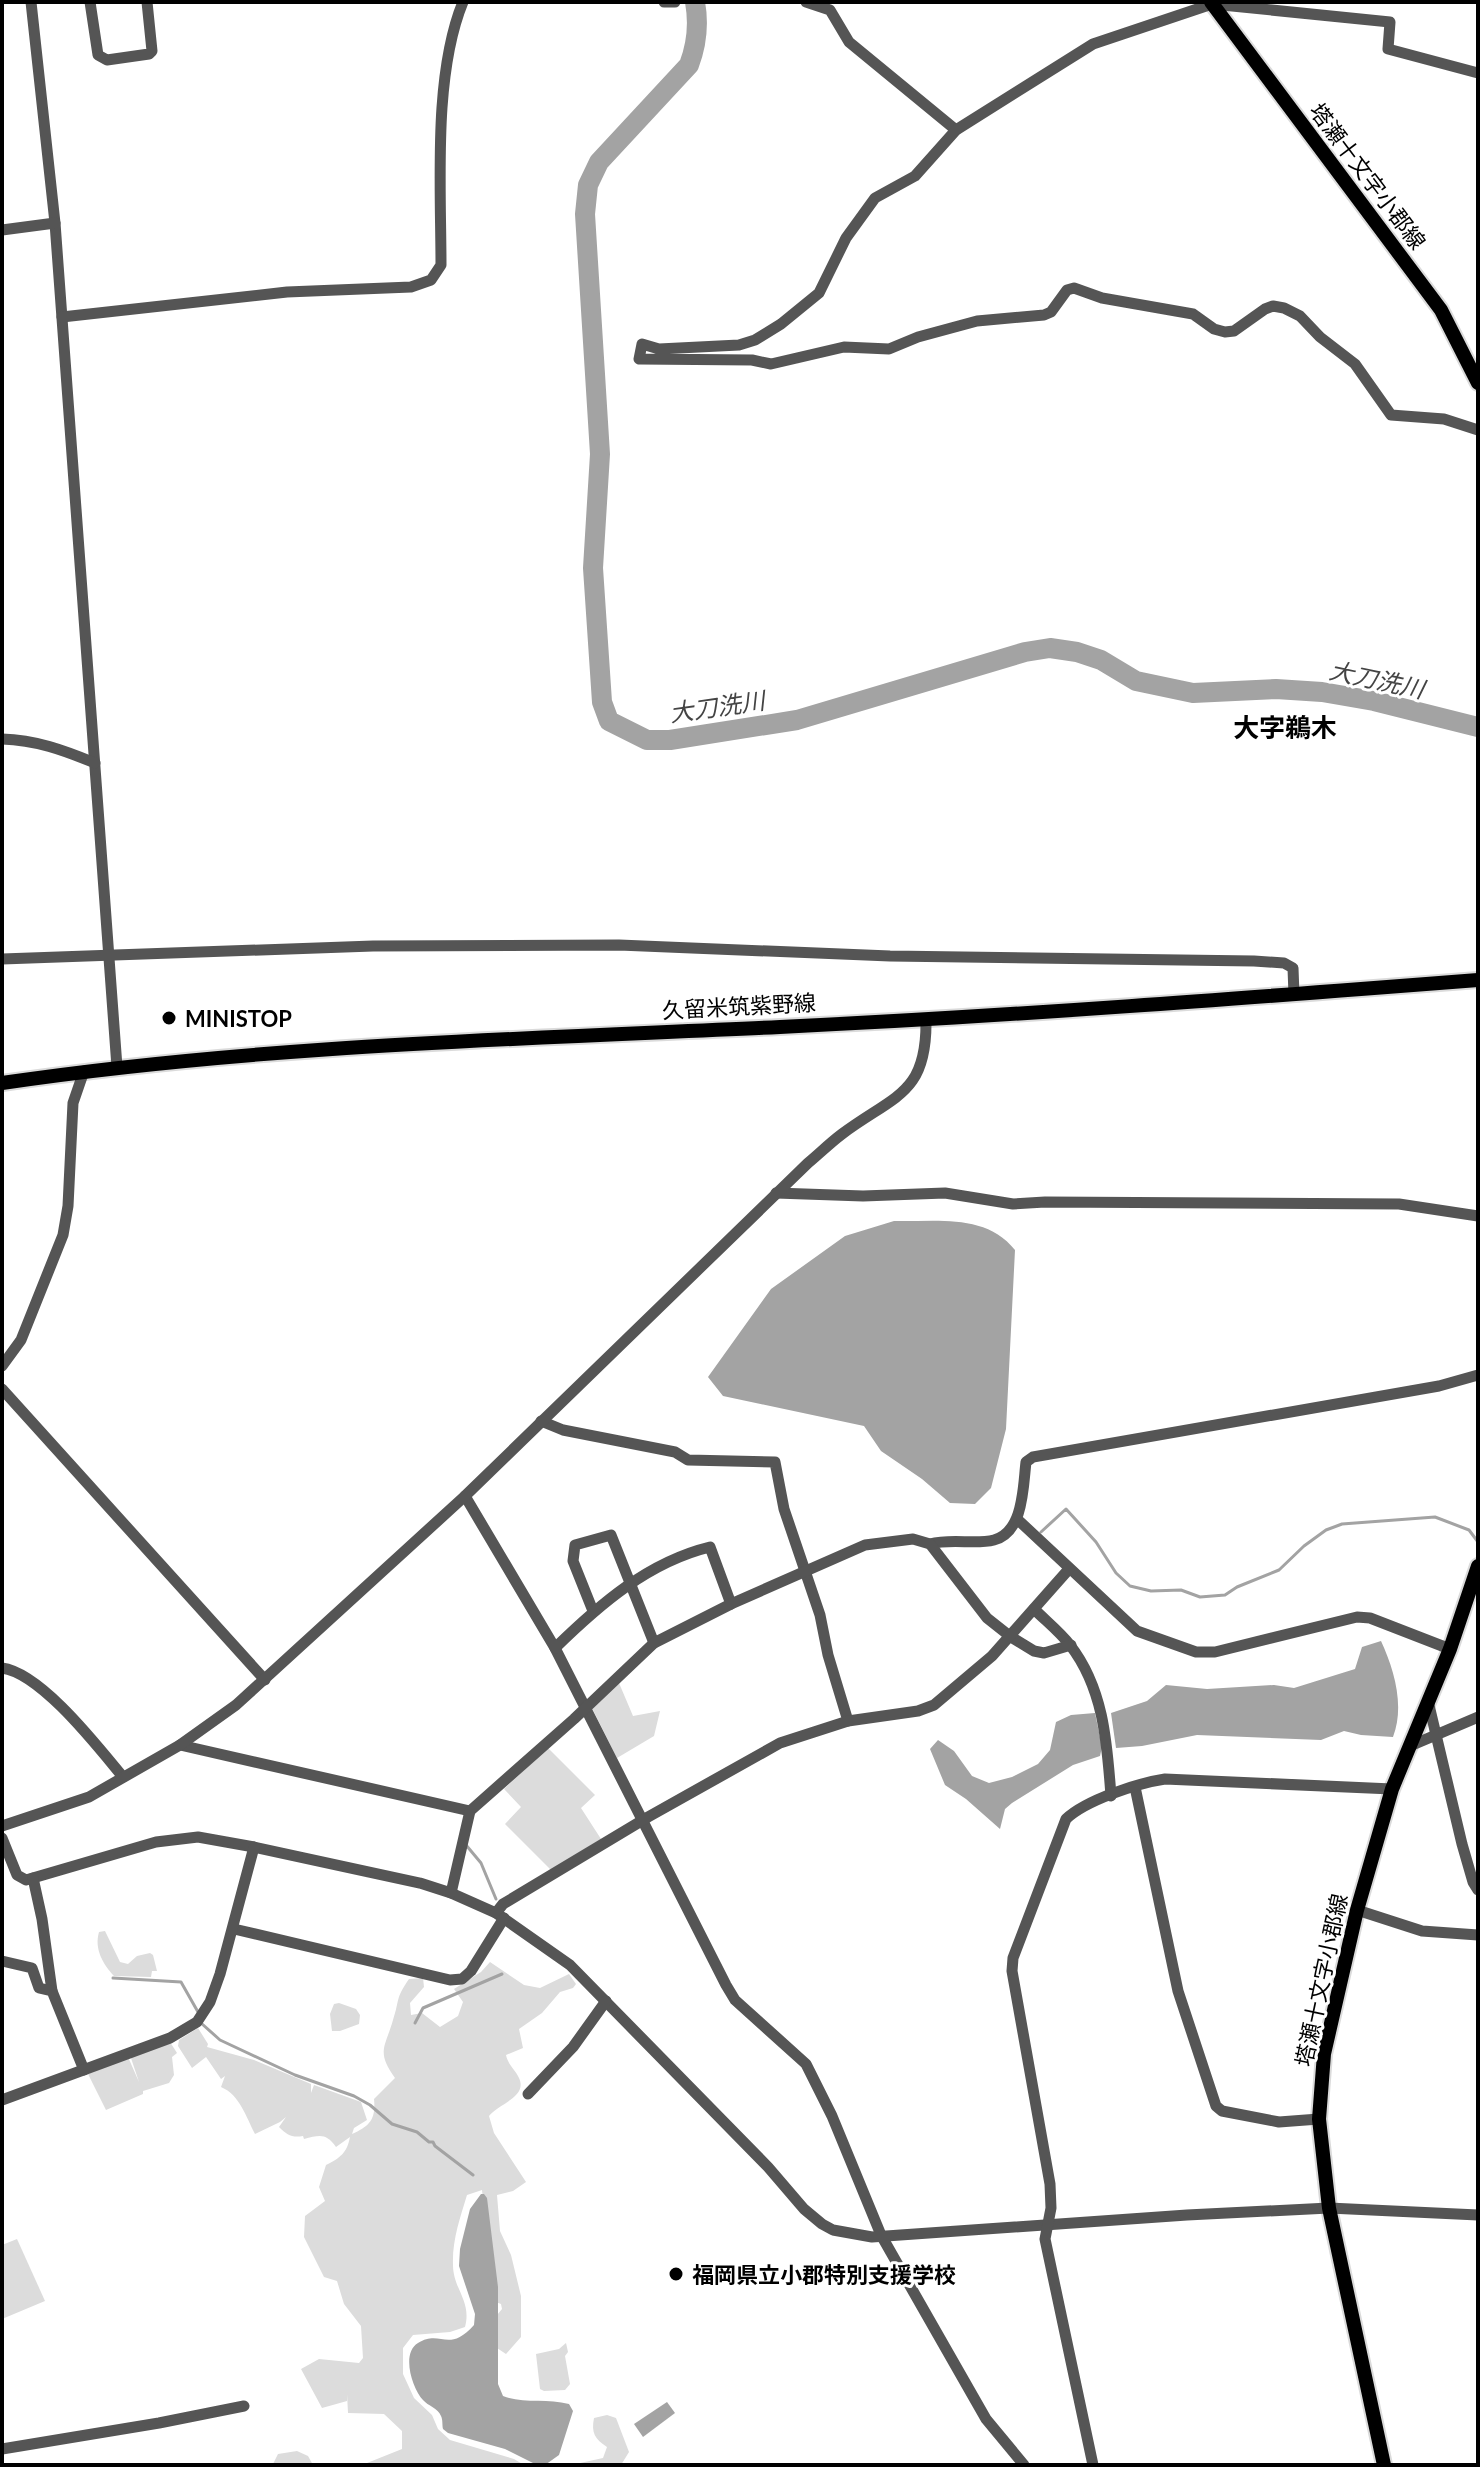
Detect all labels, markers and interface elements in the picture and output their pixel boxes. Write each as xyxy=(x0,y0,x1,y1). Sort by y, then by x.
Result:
street label: 塔瀬十文字小郡線 xyxy=(1304,98,1432,254)
water label: 大刀洗川 xyxy=(1327,655,1430,704)
water label: 大刀洗川 xyxy=(667,685,770,727)
district label: 大字鵜木 xyxy=(1233,711,1337,743)
street label: 久留米筑紫野線 xyxy=(661,988,817,1024)
place label: MINISTOP xyxy=(185,1005,292,1032)
marker: MINISTOP xyxy=(160,1009,178,1027)
street label: 塔瀬十文字小郡線 xyxy=(1289,1891,1353,2069)
place label: 福岡県立小郡特別支援学校 xyxy=(692,2261,956,2288)
marker: 福岡県立小郡特別支援学校 xyxy=(667,2265,685,2283)

